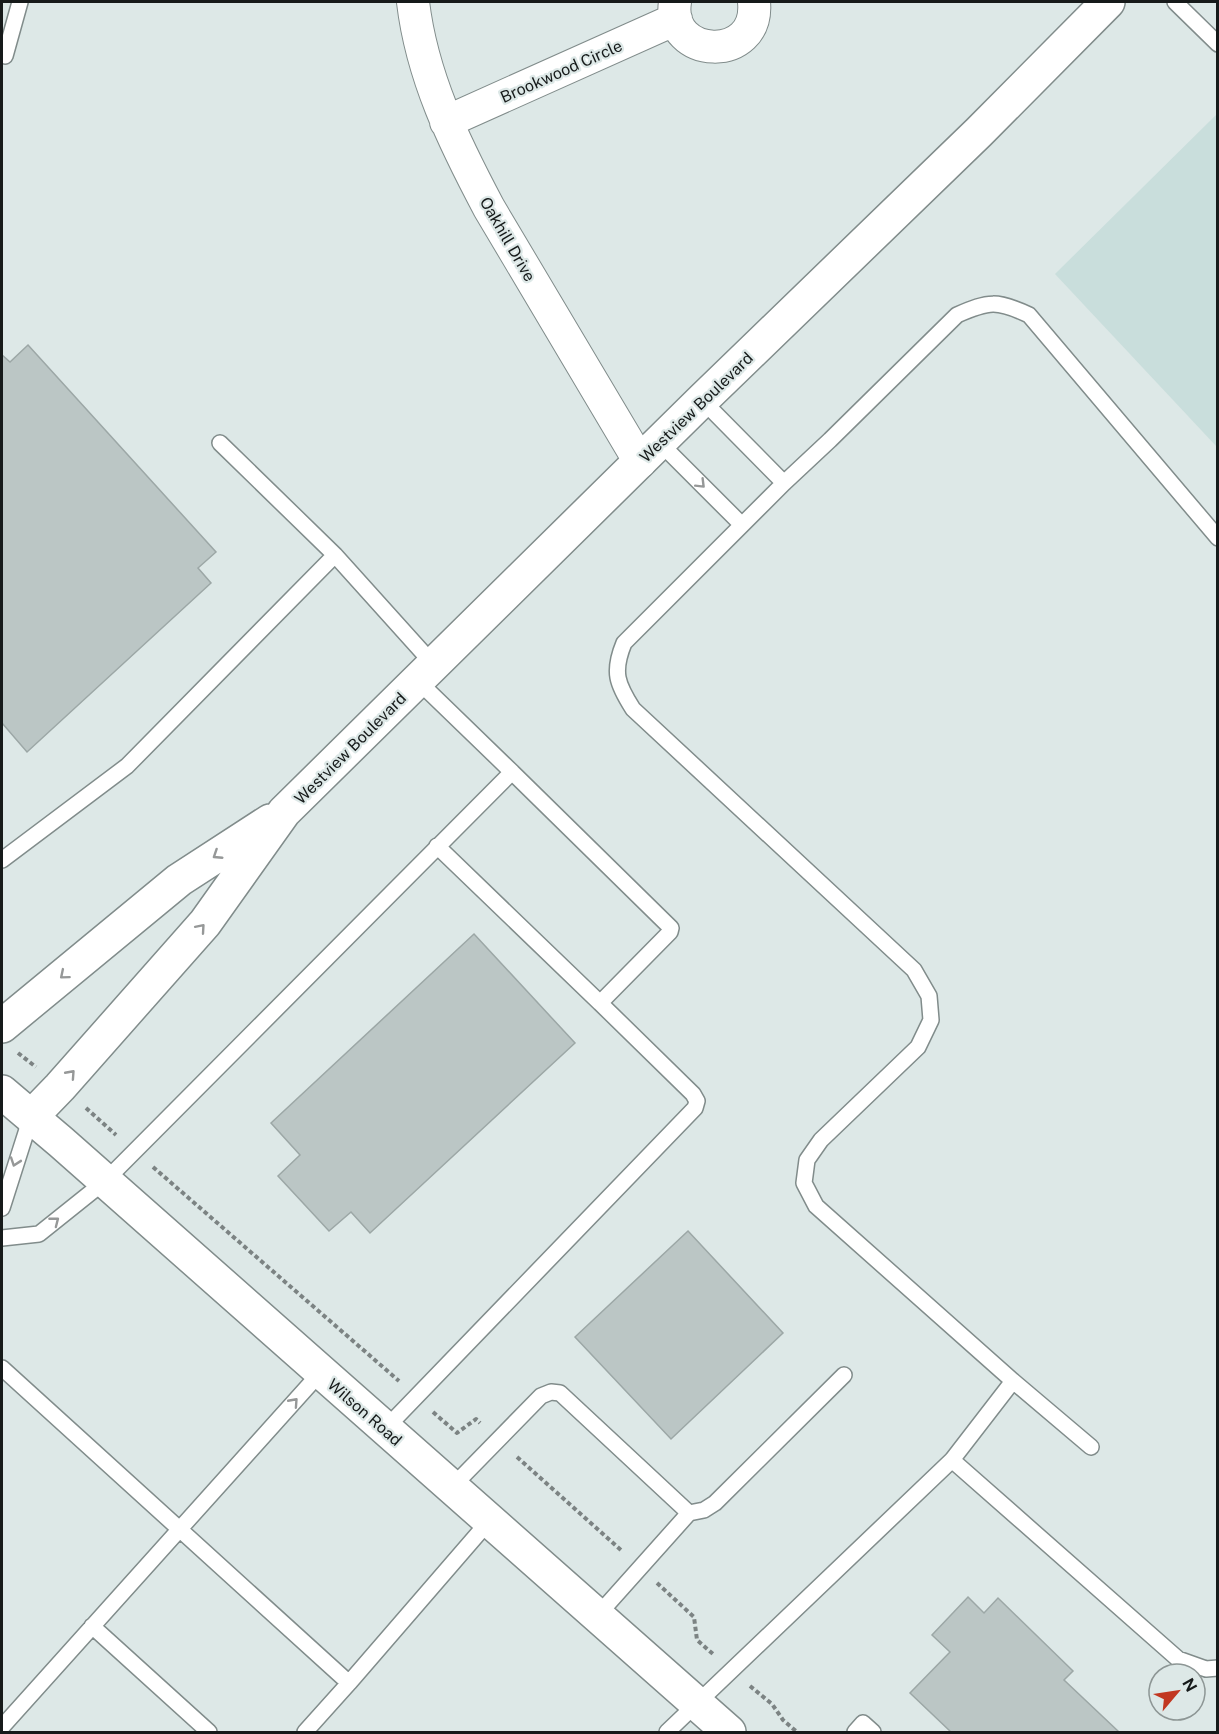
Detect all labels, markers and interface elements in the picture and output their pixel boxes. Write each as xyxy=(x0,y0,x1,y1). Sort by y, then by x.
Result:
street label: Brookwood Circle xyxy=(497,36,625,107)
street label: Oakhill Drive xyxy=(476,194,539,285)
street label: Westview Boulevard xyxy=(636,348,757,466)
one-way arrow xyxy=(693,476,704,487)
street label: Westview Boulevard xyxy=(291,689,410,808)
one-way arrow xyxy=(213,848,224,859)
one-way arrow xyxy=(193,924,204,935)
one-way arrow xyxy=(60,967,71,978)
one-way arrow xyxy=(64,1070,75,1081)
one-way arrow xyxy=(10,1156,23,1167)
one-way arrow xyxy=(48,1217,59,1228)
street label: Wilson Road xyxy=(324,1375,406,1450)
one-way arrow xyxy=(287,1398,298,1409)
north arrow xyxy=(1147,1662,1207,1722)
text: N xyxy=(1178,1675,1201,1695)

